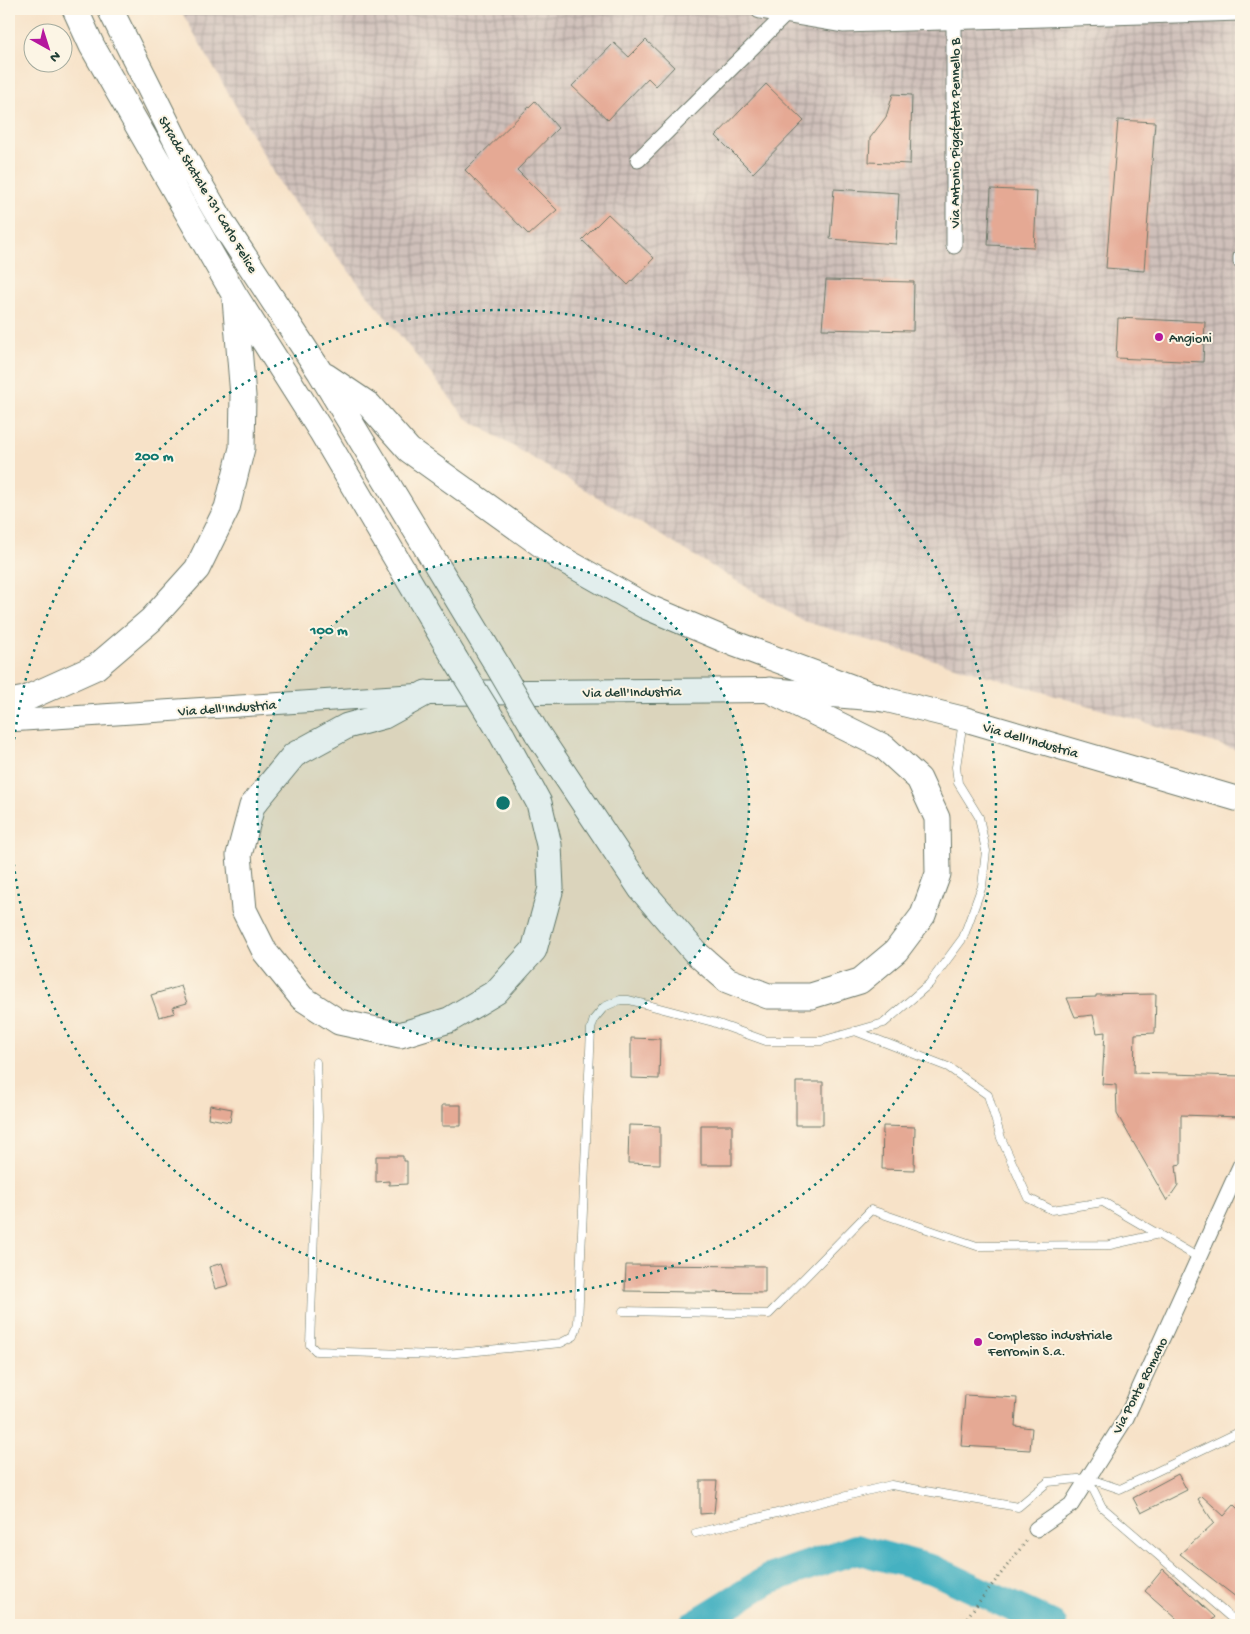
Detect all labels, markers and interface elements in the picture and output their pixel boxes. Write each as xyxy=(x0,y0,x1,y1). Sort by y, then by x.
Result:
north arrow xyxy=(22,22,72,72)
street label: Via Antonio Pigafetta Pennello B xyxy=(948,37,965,229)
text: N xyxy=(46,47,64,66)
street label: Strada Statale 131 Carlo Felice xyxy=(153,114,261,277)
marker: Angioni xyxy=(1153,331,1165,343)
place label: Angioni xyxy=(1169,331,1212,348)
text: 200 m xyxy=(135,448,174,466)
text: 100 m xyxy=(309,622,348,640)
street label: Via dell'Industria xyxy=(582,684,683,703)
street label: Via dell'Industria xyxy=(176,697,278,721)
street label: Via dell'Industria xyxy=(980,719,1081,763)
centre of rings xyxy=(494,794,512,812)
place label: Complesso industriale Ferromin S.a. xyxy=(987,1328,1113,1361)
street label: Via Ponte Romano xyxy=(1109,1335,1173,1438)
marker: Complesso industriale Ferromin S.a. xyxy=(972,1336,984,1348)

